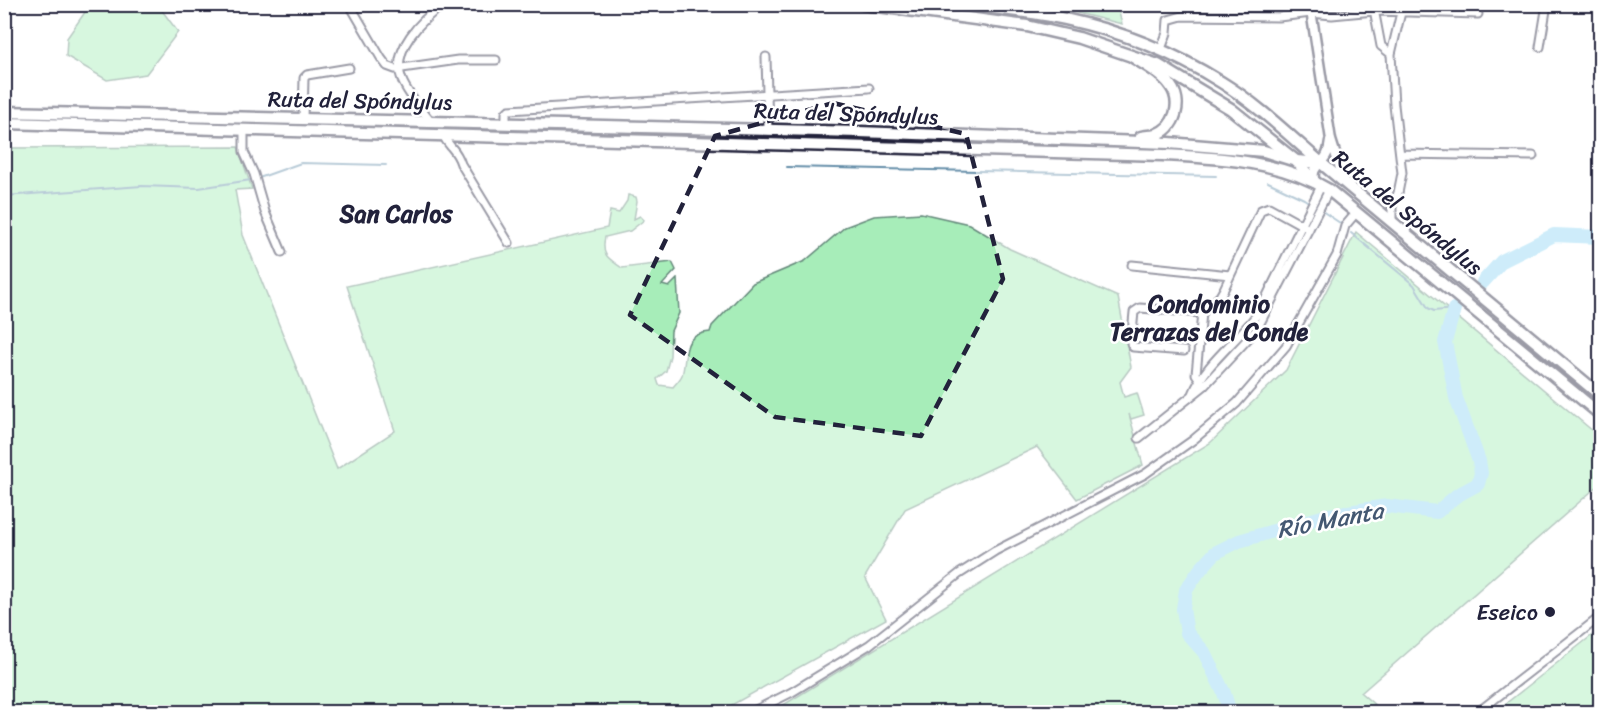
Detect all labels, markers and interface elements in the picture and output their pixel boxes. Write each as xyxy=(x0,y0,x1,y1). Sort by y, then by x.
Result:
street label: Ruta del Spóndylus xyxy=(268,79,452,122)
street label: Ruta del Spóndylus xyxy=(753,91,939,136)
street label: Ruta del Spóndylus xyxy=(1324,139,1492,286)
district label: San Carlos xyxy=(339,193,453,235)
district label: Condominio Terrazas del Conde xyxy=(1110,283,1309,353)
water label: Río Manta xyxy=(1273,489,1389,551)
place label: Eseico xyxy=(1476,593,1538,632)
marker: Eseico xyxy=(1543,605,1557,619)

